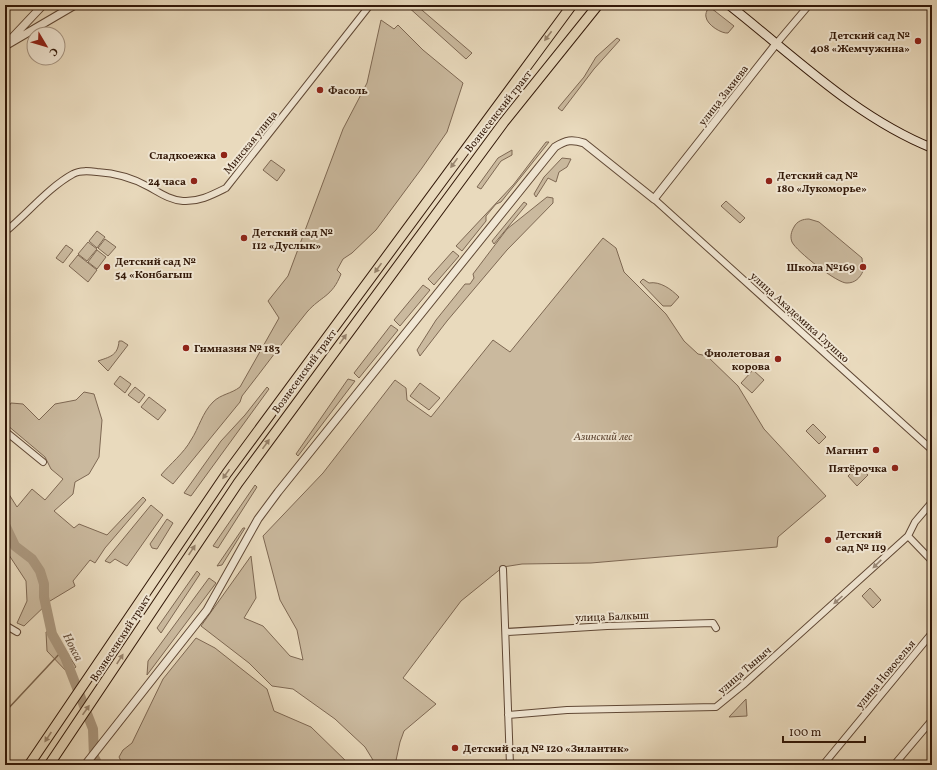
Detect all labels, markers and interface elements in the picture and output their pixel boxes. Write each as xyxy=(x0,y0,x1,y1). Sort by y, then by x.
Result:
north arrow xyxy=(26,26,66,66)
place label: Детский сад № 408 «Жемчужина» xyxy=(810,29,910,57)
one-way arrow xyxy=(544,31,552,42)
marker: Детский сад № 408 «Жемчужина» xyxy=(913,36,923,46)
text: С xyxy=(45,44,61,59)
street label: улица Закиева xyxy=(696,62,753,129)
street label: Вознесенский тракт xyxy=(462,67,536,156)
place label: Фасоль xyxy=(328,84,368,99)
marker: Фасоль xyxy=(315,85,325,95)
street label: Минская улица xyxy=(221,107,282,178)
place label: Сладкоежка xyxy=(149,149,216,164)
marker: Сладкоежка xyxy=(219,150,229,160)
one-way arrow xyxy=(450,158,458,168)
place label: Детский сад № 180 «Лукоморье» xyxy=(777,169,867,197)
place label: 24 часа xyxy=(148,175,186,190)
marker: 24 часа xyxy=(189,176,199,186)
marker: Детский сад № 180 «Лукоморье» xyxy=(764,176,774,186)
place label: Детский сад № 112 «Дуслык» xyxy=(252,226,333,254)
marker: Детский сад № 112 «Дуслык» xyxy=(239,233,249,243)
place label: Детский сад № 54 «Конбагыш xyxy=(115,255,196,283)
place label: Школа №169 xyxy=(787,261,855,276)
marker: Детский сад № 54 «Конбагыш xyxy=(102,262,112,272)
marker: Школа №169 xyxy=(858,262,868,272)
one-way arrow xyxy=(373,263,382,274)
street label: улица Академика Глушко xyxy=(746,269,852,367)
street label: Вознесенский тракт xyxy=(269,326,341,417)
one-way arrow xyxy=(339,333,347,344)
place label: Гимназия № 183 xyxy=(194,342,281,357)
marker: Гимназия № 183 xyxy=(181,343,191,353)
place label: Фиолетовая корова xyxy=(704,347,770,375)
marker: Фиолетовая корова xyxy=(773,354,783,364)
park label: Азинский лес xyxy=(573,430,632,445)
one-way arrow xyxy=(262,438,270,449)
place label: Магнит xyxy=(826,444,868,459)
marker: Магнит xyxy=(871,445,881,455)
place label: Пятёрочка xyxy=(828,462,887,477)
marker: Пятёрочка xyxy=(890,463,900,473)
one-way arrow xyxy=(222,469,230,479)
place label: Детский сад № 119 xyxy=(836,528,886,556)
marker: Детский сад № 119 xyxy=(823,535,833,545)
one-way arrow xyxy=(188,545,196,556)
one-way arrow xyxy=(872,559,882,569)
street label: Вознесенский тракт xyxy=(87,592,155,685)
one-way arrow xyxy=(834,595,843,604)
street label: улица Балкыш xyxy=(575,609,649,626)
water label: Нокса xyxy=(58,630,86,665)
street label: улица Новоселья xyxy=(853,637,920,713)
street label: улица Тыныч xyxy=(715,644,775,699)
one-way arrow xyxy=(117,653,124,665)
one-way arrow xyxy=(82,704,90,715)
scale bar xyxy=(783,718,865,744)
text: 100 m xyxy=(789,725,822,741)
one-way arrow xyxy=(44,732,52,742)
place label: Детский сад № 120 «Зилантик» xyxy=(463,742,629,757)
marker: Детский сад № 120 «Зилантик» xyxy=(450,743,460,753)

